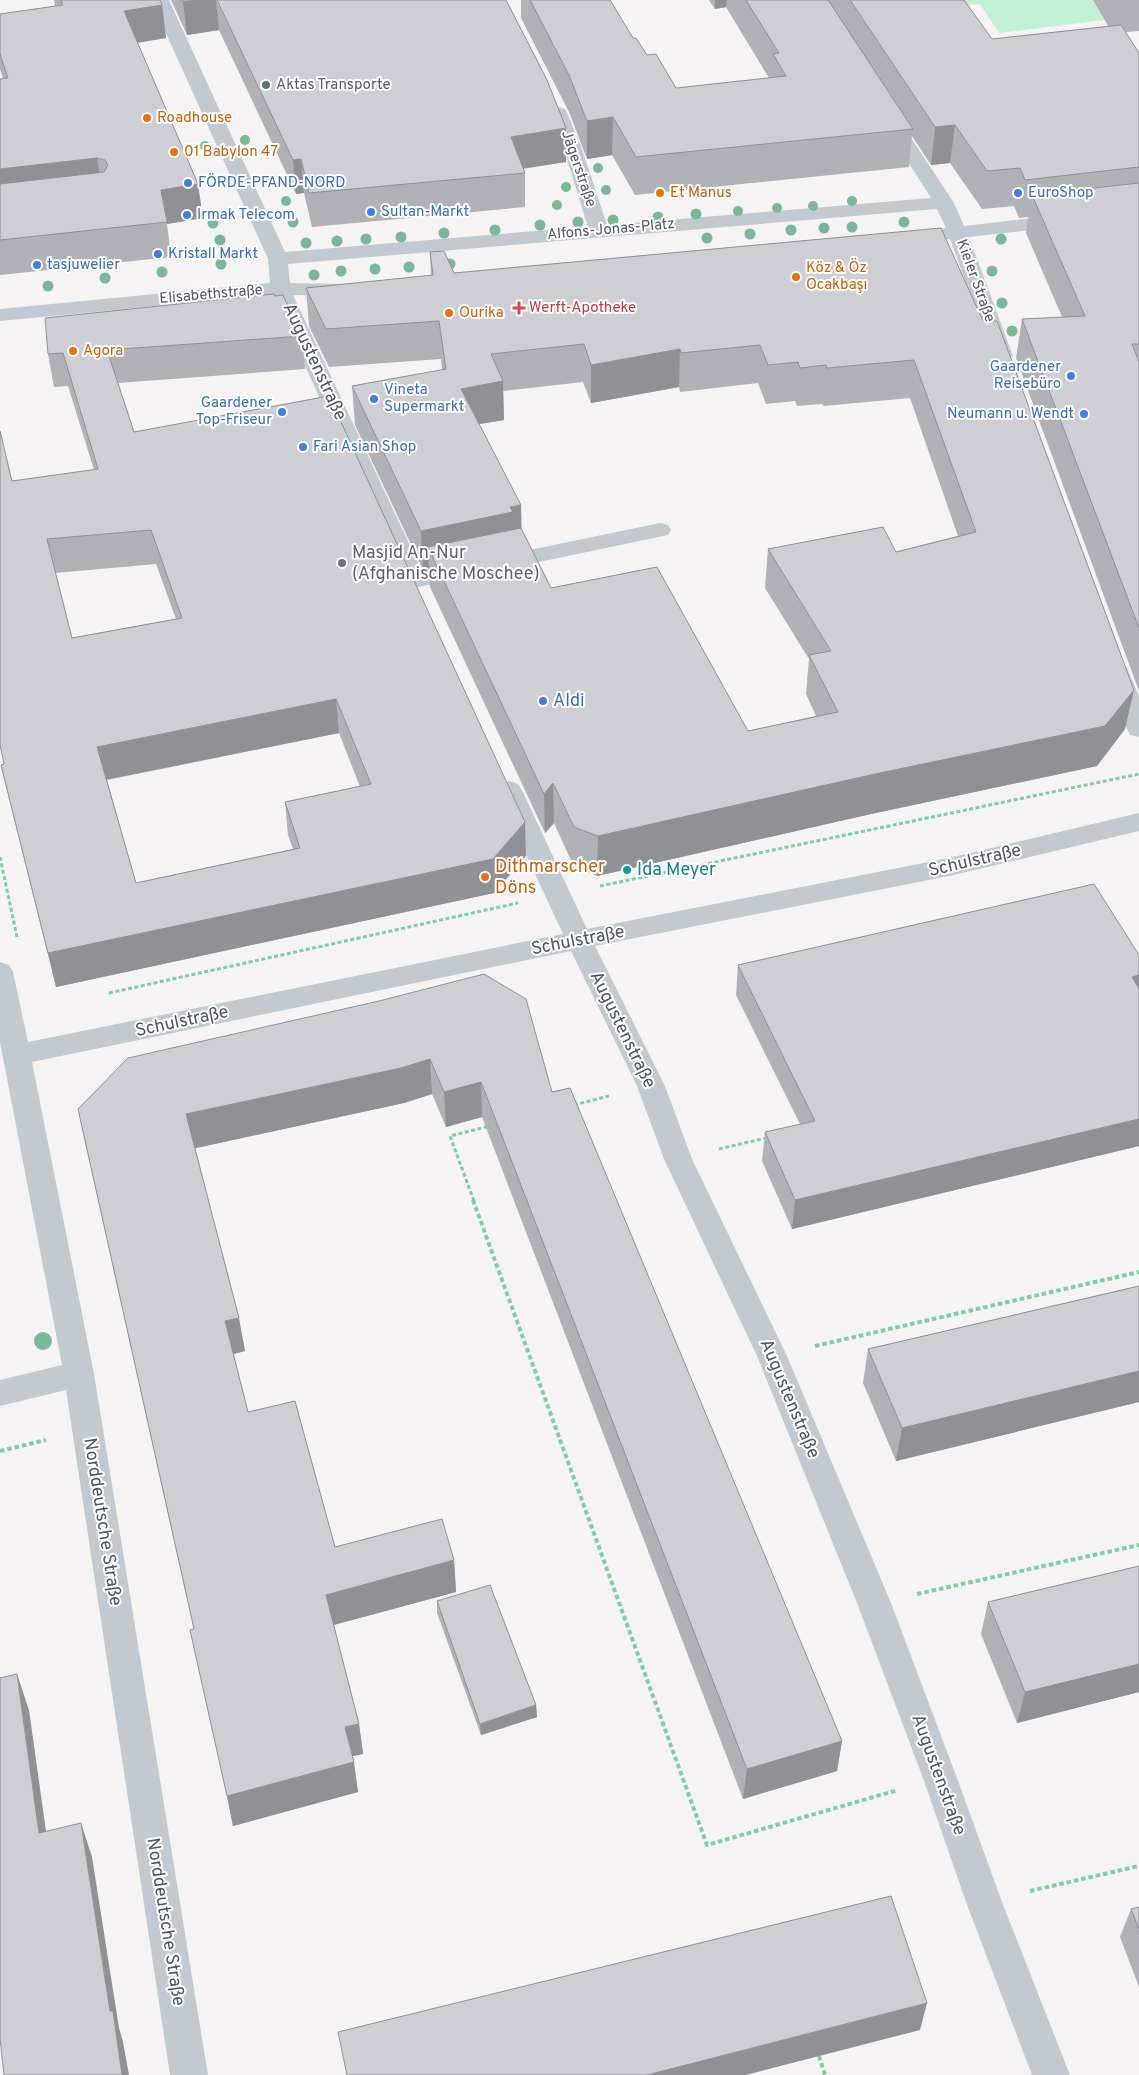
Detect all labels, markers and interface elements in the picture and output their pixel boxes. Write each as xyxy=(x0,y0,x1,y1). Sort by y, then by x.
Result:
place label: Aktas Transporte xyxy=(276,76,391,95)
marker: Aktas Transporte xyxy=(260,79,272,91)
place label: Roadhouse xyxy=(157,109,232,128)
marker: Roadhouse xyxy=(141,112,153,124)
street label: Jägerstraße xyxy=(556,128,600,210)
place label: 01 Babylon 47 xyxy=(184,143,278,162)
marker: 01 Babylon 47 xyxy=(168,146,180,158)
place label: FÖRDE-PFAND-NORD xyxy=(198,173,346,193)
marker: FÖRDE-PFAND-NORD xyxy=(182,177,194,189)
place label: Et Manus xyxy=(670,184,732,203)
place label: EuroShop xyxy=(1028,184,1094,203)
marker: Et Manus xyxy=(654,187,666,199)
marker: EuroShop xyxy=(1012,187,1024,199)
place label: Sultan-Markt xyxy=(381,203,469,222)
place label: Irmak Telecom xyxy=(197,206,295,225)
marker: Sultan-Markt xyxy=(365,206,377,218)
marker: Irmak Telecom xyxy=(181,209,193,221)
street label: Alfons-Jonas-Platz xyxy=(546,215,676,245)
street label: Kieler Straße xyxy=(951,237,999,325)
place label: Kristall Markt xyxy=(168,245,258,264)
marker: Kristall Markt xyxy=(152,248,164,260)
place label: tasjuwelier xyxy=(47,256,120,275)
place label: Köz & Öz Ocakbaşı xyxy=(806,258,867,295)
marker: tasjuwelier xyxy=(31,259,43,271)
marker: Köz & Öz Ocakbaşı xyxy=(790,271,802,283)
street label: Elisabethstraße xyxy=(159,281,263,309)
street label: Augustenstraße xyxy=(277,299,351,425)
place label: Werft-Apotheke xyxy=(529,299,636,318)
marker: Werft-Apotheke xyxy=(513,302,525,314)
place label: Ourika xyxy=(459,304,504,323)
marker: Ourika xyxy=(443,307,455,319)
place label: Agora xyxy=(83,342,123,361)
marker: Agora xyxy=(67,345,79,357)
place label: Gaardener Reisebüro xyxy=(990,358,1061,394)
marker: Gaardener Reisebüro xyxy=(1065,370,1077,382)
place label: Vineta Supermarkt xyxy=(384,381,464,417)
marker: Vineta Supermarkt xyxy=(368,393,380,405)
place label: Gaardener Top-Friseur xyxy=(196,394,272,430)
place label: Neumann u. Wendt xyxy=(947,405,1074,424)
marker: Gaardener Top-Friseur xyxy=(276,406,288,418)
marker: Neumann u. Wendt xyxy=(1078,408,1090,420)
place label: Fari Asian Shop xyxy=(313,438,416,457)
marker: Fari Asian Shop xyxy=(297,441,309,453)
place label: Masjid An-Nur (Afghanische Moschee) xyxy=(352,542,540,586)
marker: Masjid An-Nur (Afghanische Moschee) xyxy=(336,557,348,569)
place label: Aldi xyxy=(553,690,585,713)
marker: Aldi xyxy=(537,695,549,707)
street label: Schulstraße xyxy=(926,839,1024,883)
place label: Dithmarscher Döns xyxy=(495,856,605,900)
place label: Ida Meyer xyxy=(637,859,716,882)
marker: Ida Meyer xyxy=(621,864,633,876)
marker: Dithmarscher Döns xyxy=(479,871,491,883)
street label: Schulstraße xyxy=(529,921,627,961)
street label: Augustenstraße xyxy=(584,968,660,1092)
street label: Schulstraße xyxy=(133,1001,231,1043)
street label: Augustenstraße xyxy=(754,1336,824,1462)
street label: Norddeutsche Straße xyxy=(77,1436,127,1608)
street label: Augustenstraße xyxy=(905,1711,971,1839)
street label: Norddeutsche Straße xyxy=(140,1836,190,2008)

